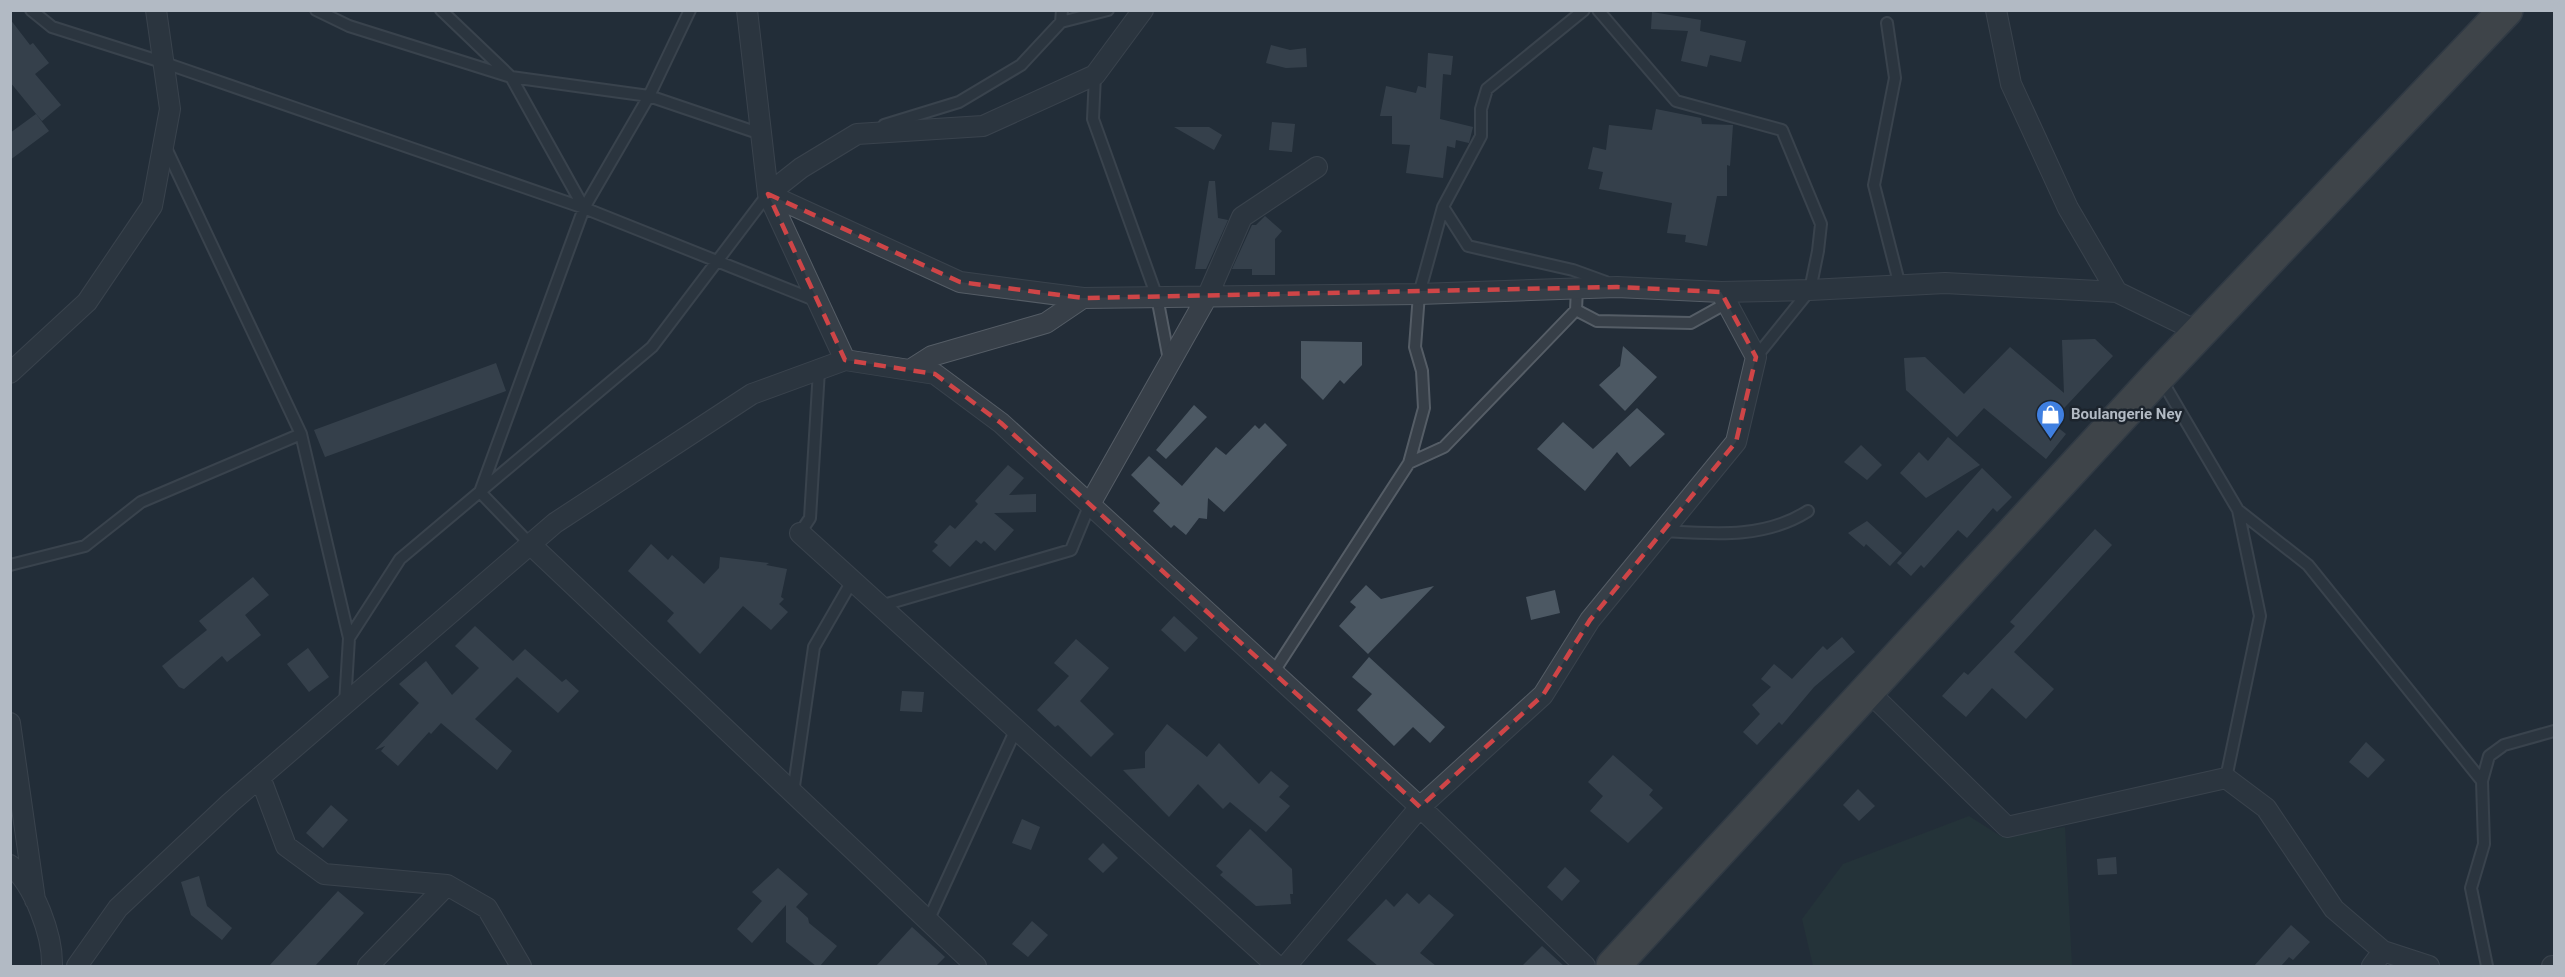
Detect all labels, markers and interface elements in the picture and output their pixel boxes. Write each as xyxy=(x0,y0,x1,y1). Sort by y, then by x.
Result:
shop icon: Boulangerie Ney xyxy=(2034,398,2066,440)
place label: Boulangerie Ney xyxy=(2071,405,2182,423)

